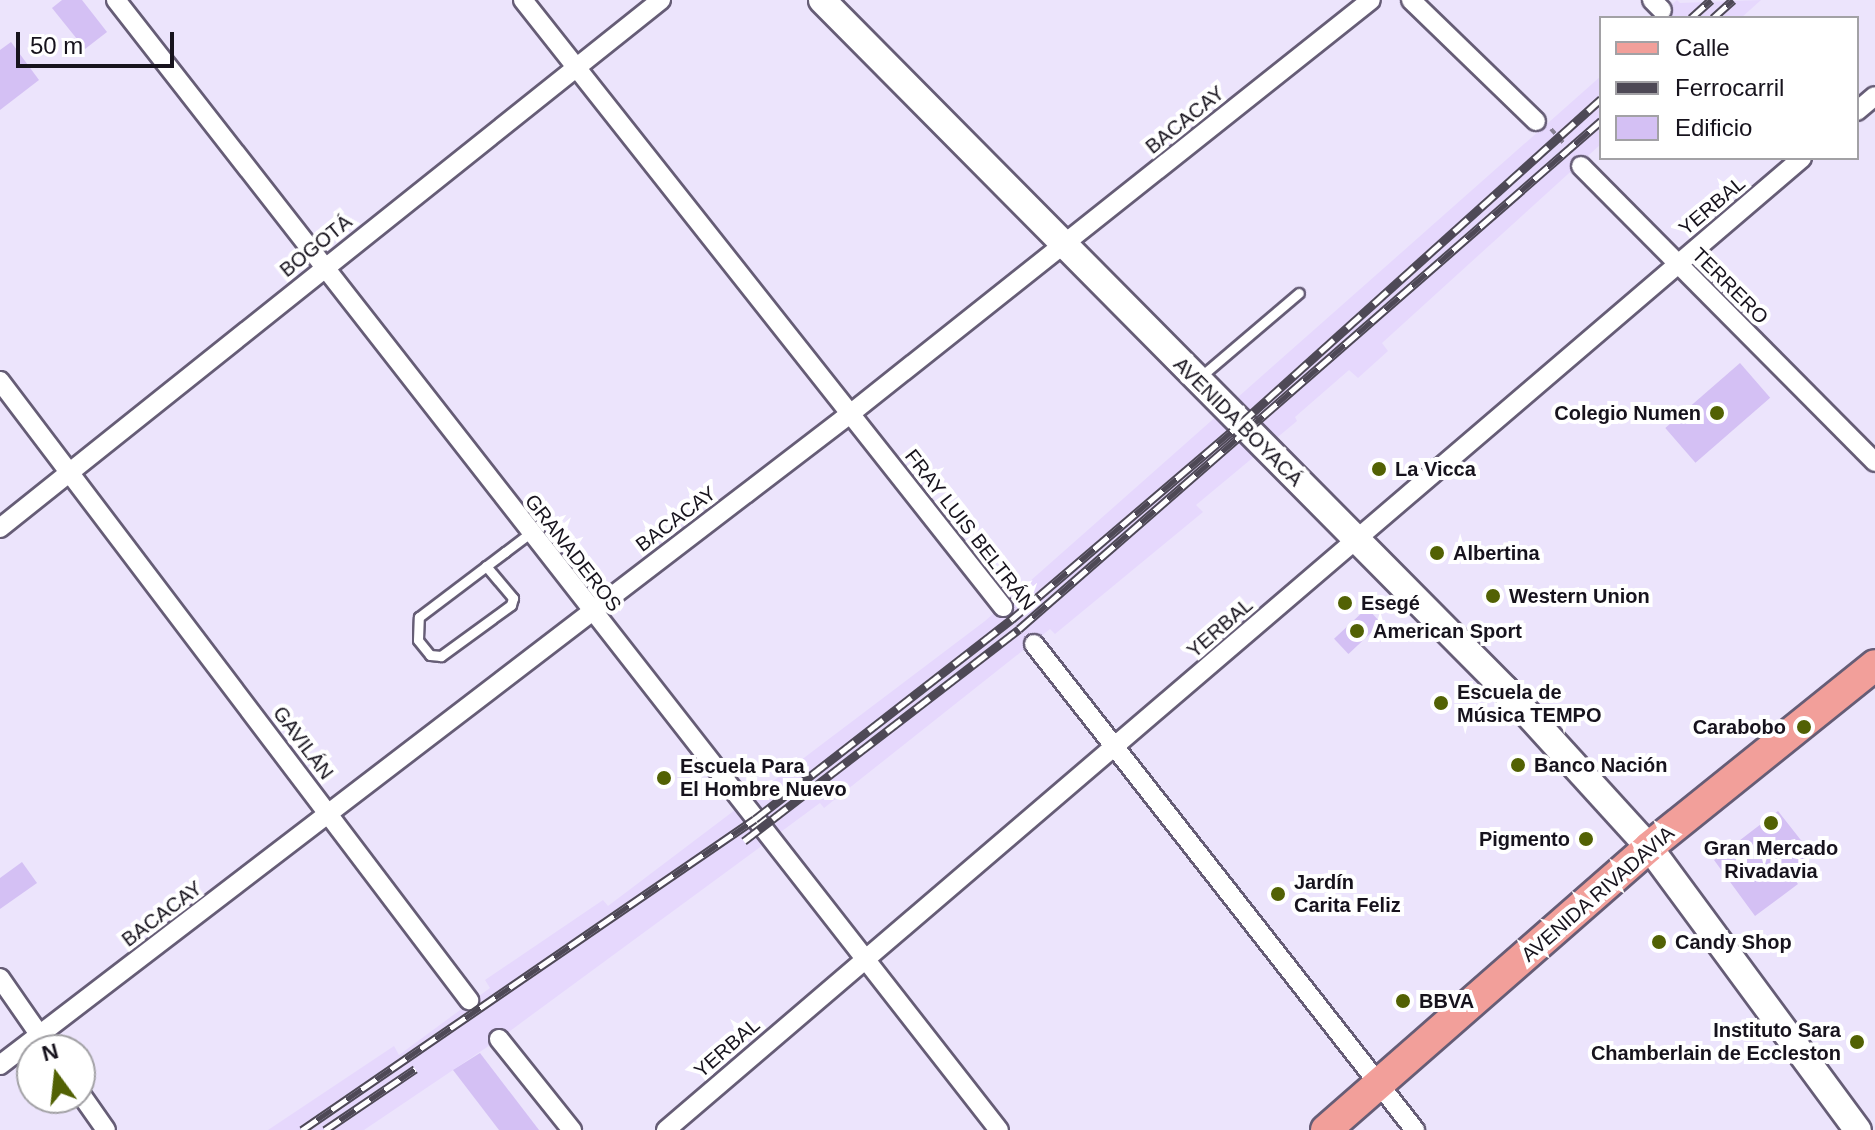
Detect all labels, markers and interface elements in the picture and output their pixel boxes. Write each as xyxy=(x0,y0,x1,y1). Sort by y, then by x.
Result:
scale bar xyxy=(20,16,178,66)
legend xyxy=(1599,16,1859,160)
text: 50 m xyxy=(30,32,83,59)
text: Calle xyxy=(1675,34,1730,61)
text: Ferrocarril xyxy=(1675,74,1784,101)
street label: BACACAY xyxy=(1141,81,1229,159)
text: Edificio xyxy=(1675,114,1752,141)
street label: YERBAL xyxy=(1674,171,1750,241)
street label: BOGOTÁ xyxy=(275,210,357,282)
street label: TERRERO xyxy=(1687,243,1773,329)
street label: AVENIDA BOYACÁ xyxy=(1168,352,1308,492)
place label: Colegio Numen xyxy=(1554,401,1701,425)
marker: Colegio Numen xyxy=(1708,404,1726,422)
street label: FRAY LUIS BELTRÁN xyxy=(900,445,1040,615)
place label: La Vicca xyxy=(1395,457,1476,481)
marker: La Vicca xyxy=(1370,460,1388,478)
street label: BACACAY xyxy=(631,481,721,557)
street label: GRANADEROS xyxy=(520,490,626,616)
place label: Albertina xyxy=(1453,541,1540,565)
marker: Albertina xyxy=(1428,544,1446,562)
place label: Western Union xyxy=(1509,584,1650,608)
marker: Western Union xyxy=(1484,587,1502,605)
place label: Esegé xyxy=(1361,591,1420,615)
street label: YERBAL xyxy=(1182,593,1258,663)
marker: Esegé xyxy=(1336,594,1354,612)
place label: American Sport xyxy=(1373,619,1522,643)
marker: American Sport xyxy=(1348,622,1366,640)
place label: Escuela de Música TEMPO xyxy=(1457,680,1601,727)
marker: Escuela de Música TEMPO xyxy=(1432,694,1450,712)
street label: GAVILÁN xyxy=(268,702,338,784)
place label: Carabobo xyxy=(1693,715,1786,739)
marker: Carabobo xyxy=(1793,716,1815,738)
place label: Banco Nación xyxy=(1534,753,1667,777)
place label: Escuela Para El Hombre Nuevo xyxy=(680,754,847,801)
marker: Banco Nación xyxy=(1509,756,1527,774)
marker: Escuela Para El Hombre Nuevo xyxy=(655,769,673,787)
marker: Gran Mercado Rivadavia xyxy=(1762,814,1780,832)
street label: AVENIDA RIVADAVIA xyxy=(1516,821,1680,967)
place label: Pigmento xyxy=(1479,827,1570,851)
marker: Pigmento xyxy=(1577,830,1595,848)
place label: Gran Mercado Rivadavia xyxy=(1704,836,1838,883)
place label: Jardín Carita Feliz xyxy=(1294,870,1401,917)
street label: BACACAY xyxy=(117,876,207,952)
marker: Jardín Carita Feliz xyxy=(1269,885,1287,903)
place label: Candy Shop xyxy=(1675,930,1792,954)
marker: Candy Shop xyxy=(1650,933,1668,951)
place label: BBVA xyxy=(1419,989,1474,1013)
marker: BBVA xyxy=(1394,992,1412,1010)
street label: YERBAL xyxy=(689,1013,765,1083)
place label: Instituto Sara Chamberlain de Eccleston xyxy=(1591,1018,1841,1065)
marker: Instituto Sara Chamberlain de Eccleston xyxy=(1848,1033,1866,1051)
north arrow xyxy=(16,1034,96,1114)
text: N xyxy=(39,1038,61,1066)

